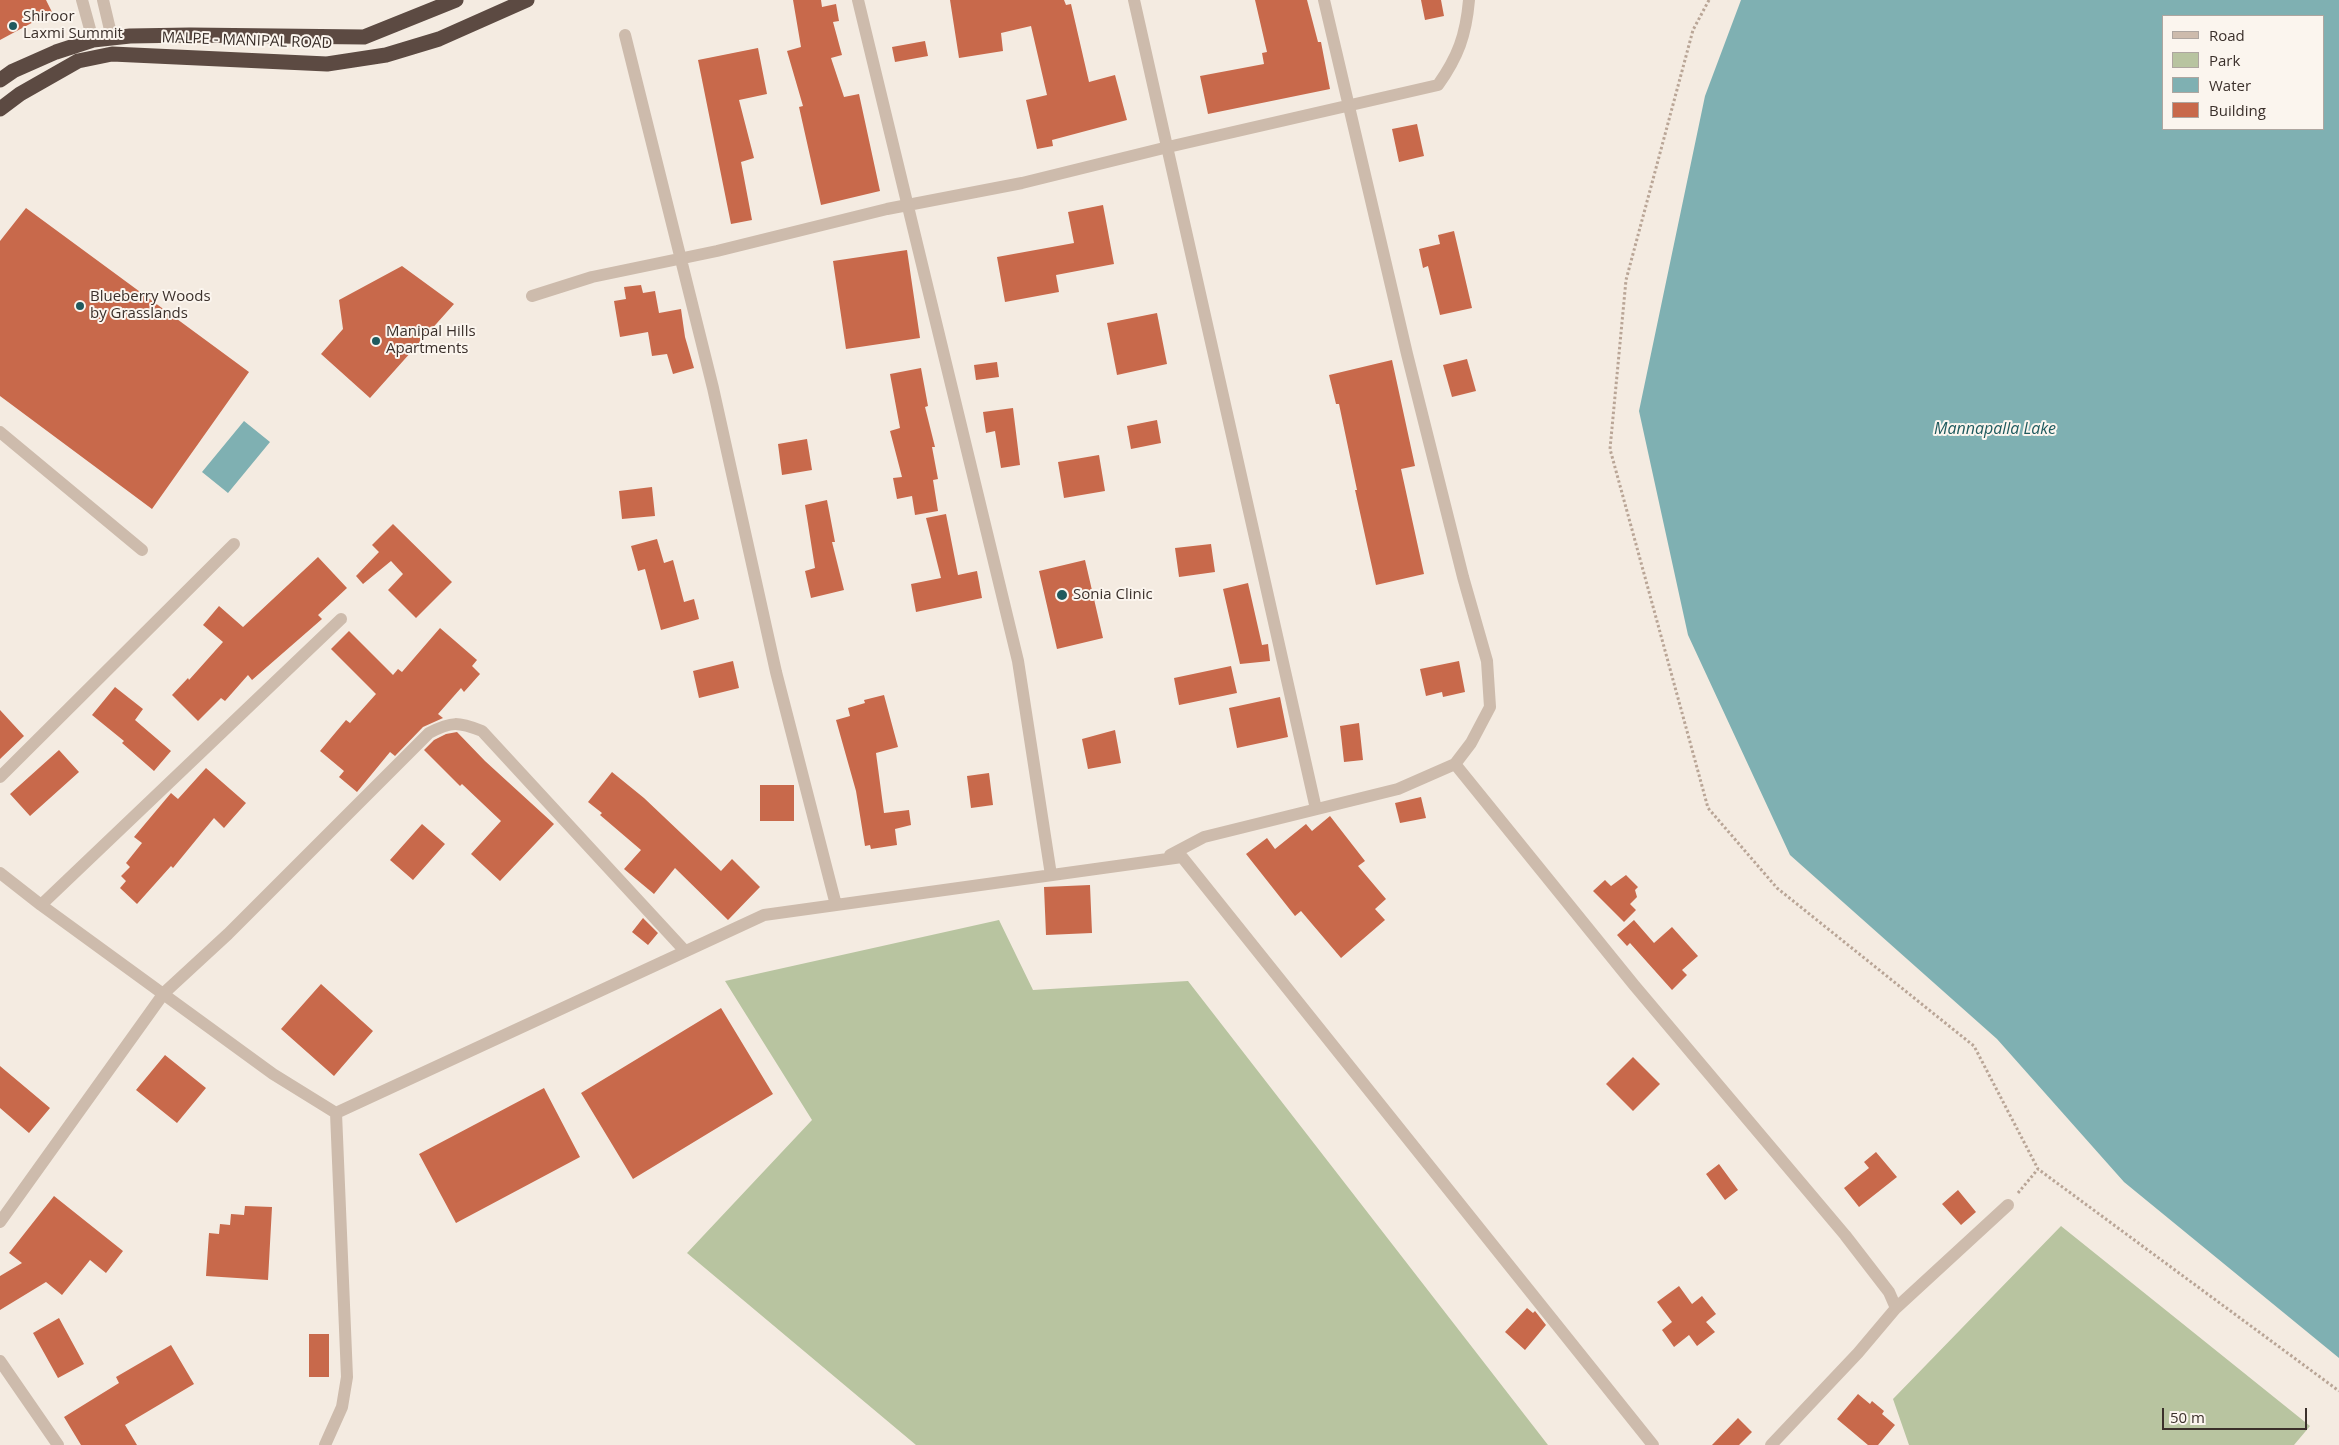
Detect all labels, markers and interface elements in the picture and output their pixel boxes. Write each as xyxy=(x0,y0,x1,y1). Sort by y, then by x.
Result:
place label: Shiroor Laxmi Summit xyxy=(23,8,123,43)
legend xyxy=(2162,15,2324,130)
marker: Shiroor Laxmi Summit xyxy=(7,20,19,32)
text: Road xyxy=(2209,25,2245,45)
street label: MALPE - MANIPAL ROAD xyxy=(161,29,333,53)
text: Park xyxy=(2209,50,2240,70)
text: Water xyxy=(2209,75,2251,95)
text: Building xyxy=(2209,100,2266,120)
place label: Blueberry Woods by Grasslands xyxy=(90,288,211,323)
marker: Blueberry Woods by Grasslands xyxy=(74,300,86,312)
place label: Manipal Hills Apartments xyxy=(386,323,476,358)
marker: Manipal Hills Apartments xyxy=(370,335,382,347)
water label: Mannapalla Lake xyxy=(1934,419,2056,439)
place label: Sonia Clinic xyxy=(1073,586,1153,604)
marker: Sonia Clinic xyxy=(1055,588,1069,602)
scale bar xyxy=(2164,1398,2309,1430)
text: 50 m xyxy=(2170,1407,2205,1427)

